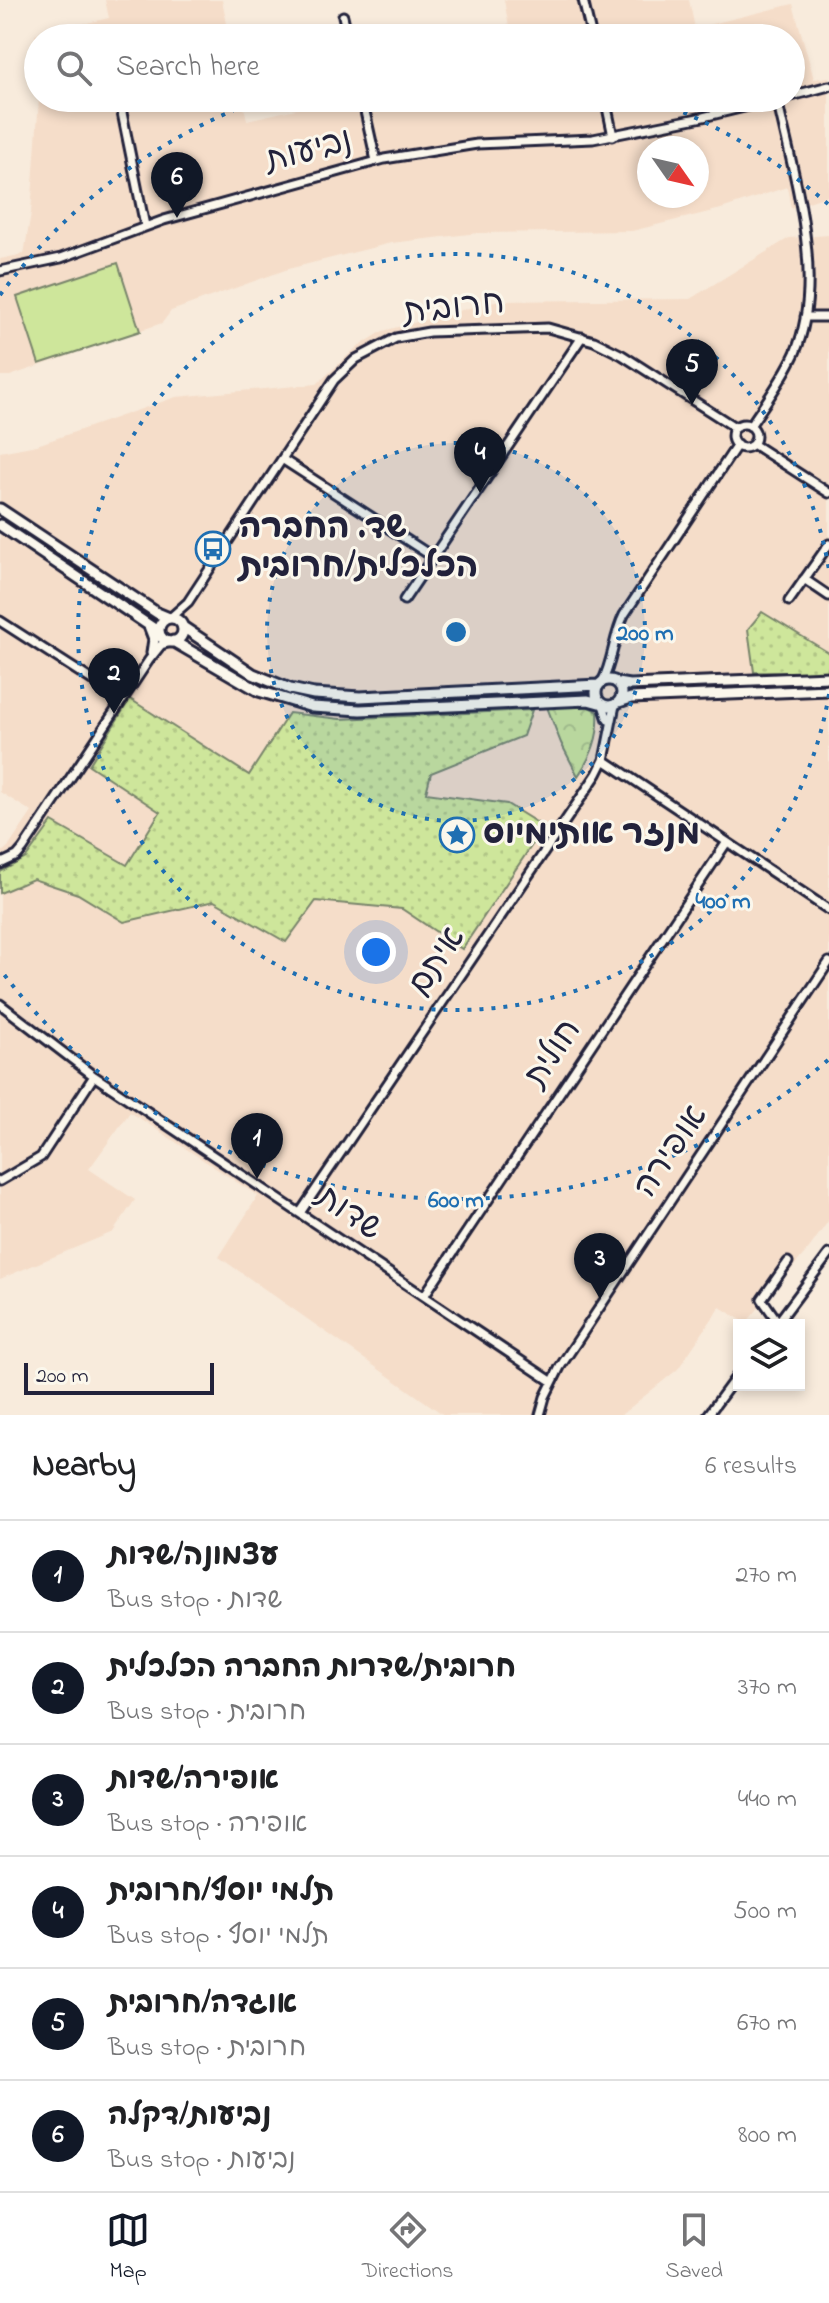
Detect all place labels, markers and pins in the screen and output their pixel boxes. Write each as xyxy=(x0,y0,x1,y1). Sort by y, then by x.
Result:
pin: 6 xyxy=(151,152,203,218)
pin: 5 xyxy=(666,339,718,405)
pin: 4 xyxy=(454,427,506,493)
place label: שד. החברה הכלכלית/חרובית xyxy=(237,504,478,593)
bus stop icon: שד. החברה הכלכלית/חרובית xyxy=(194,530,232,568)
centre of rings xyxy=(442,618,470,646)
pin: 2 xyxy=(88,648,140,714)
place label: מנזר אותימיוס xyxy=(483,810,700,860)
place icon: מנזר אותימיוס xyxy=(438,816,476,854)
pin: 1 xyxy=(231,1113,283,1179)
pin: 3 xyxy=(574,1233,626,1299)

